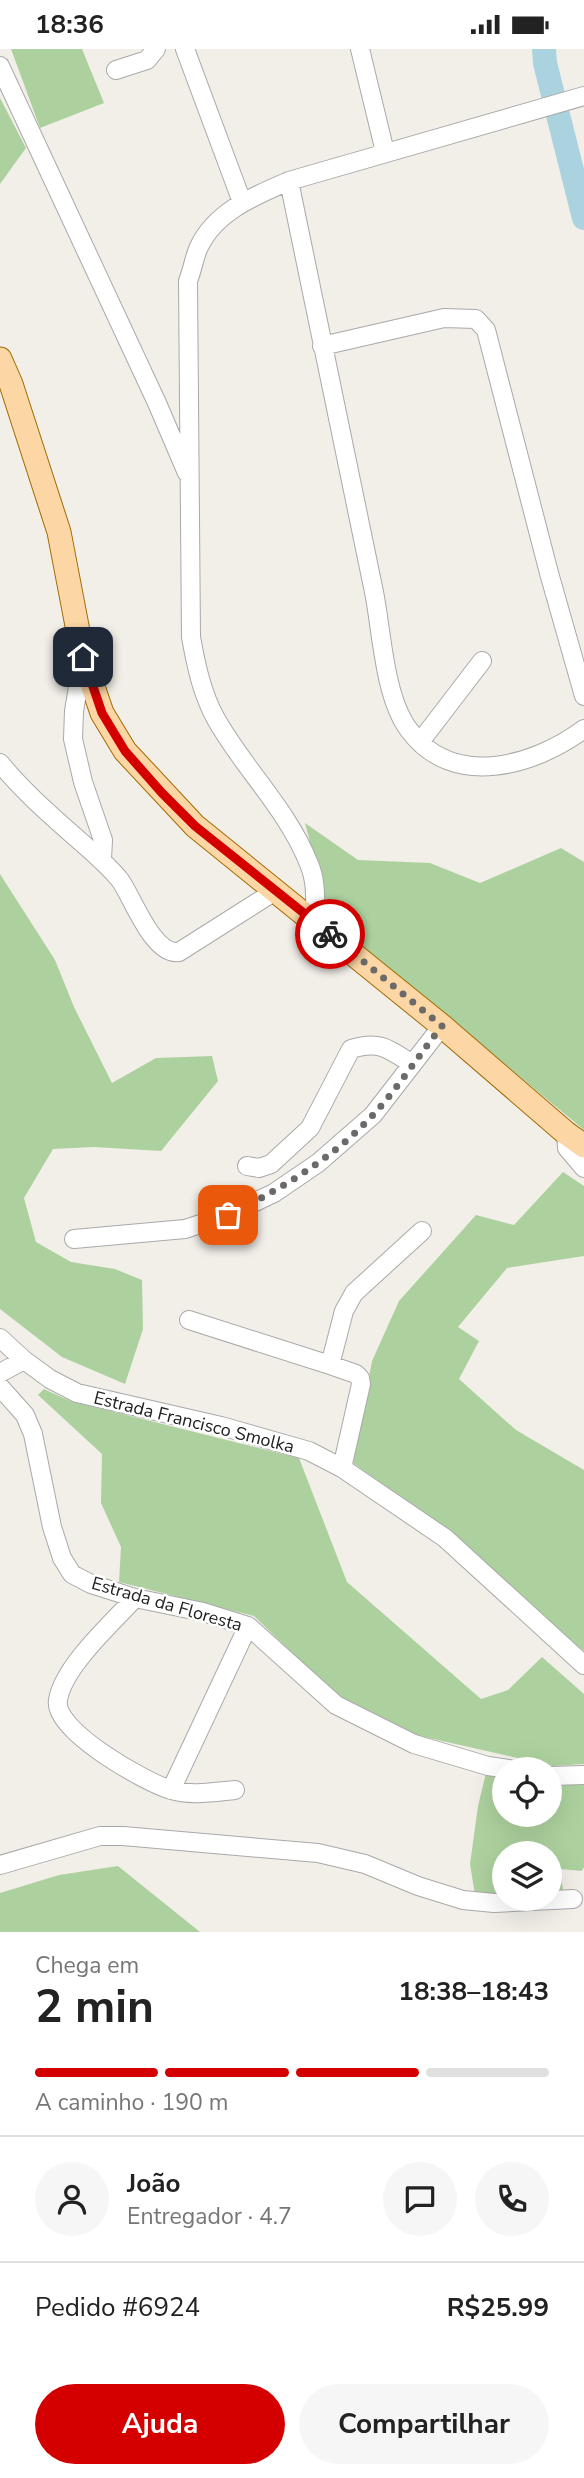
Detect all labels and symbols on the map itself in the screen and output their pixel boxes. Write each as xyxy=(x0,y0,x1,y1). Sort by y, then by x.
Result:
pin xyxy=(53,627,113,687)
courier xyxy=(295,899,365,969)
pin xyxy=(198,1185,258,1245)
street label: Estrada Francisco Smolka xyxy=(91,1385,297,1459)
street label: Estrada da Floresta xyxy=(89,1571,245,1637)

